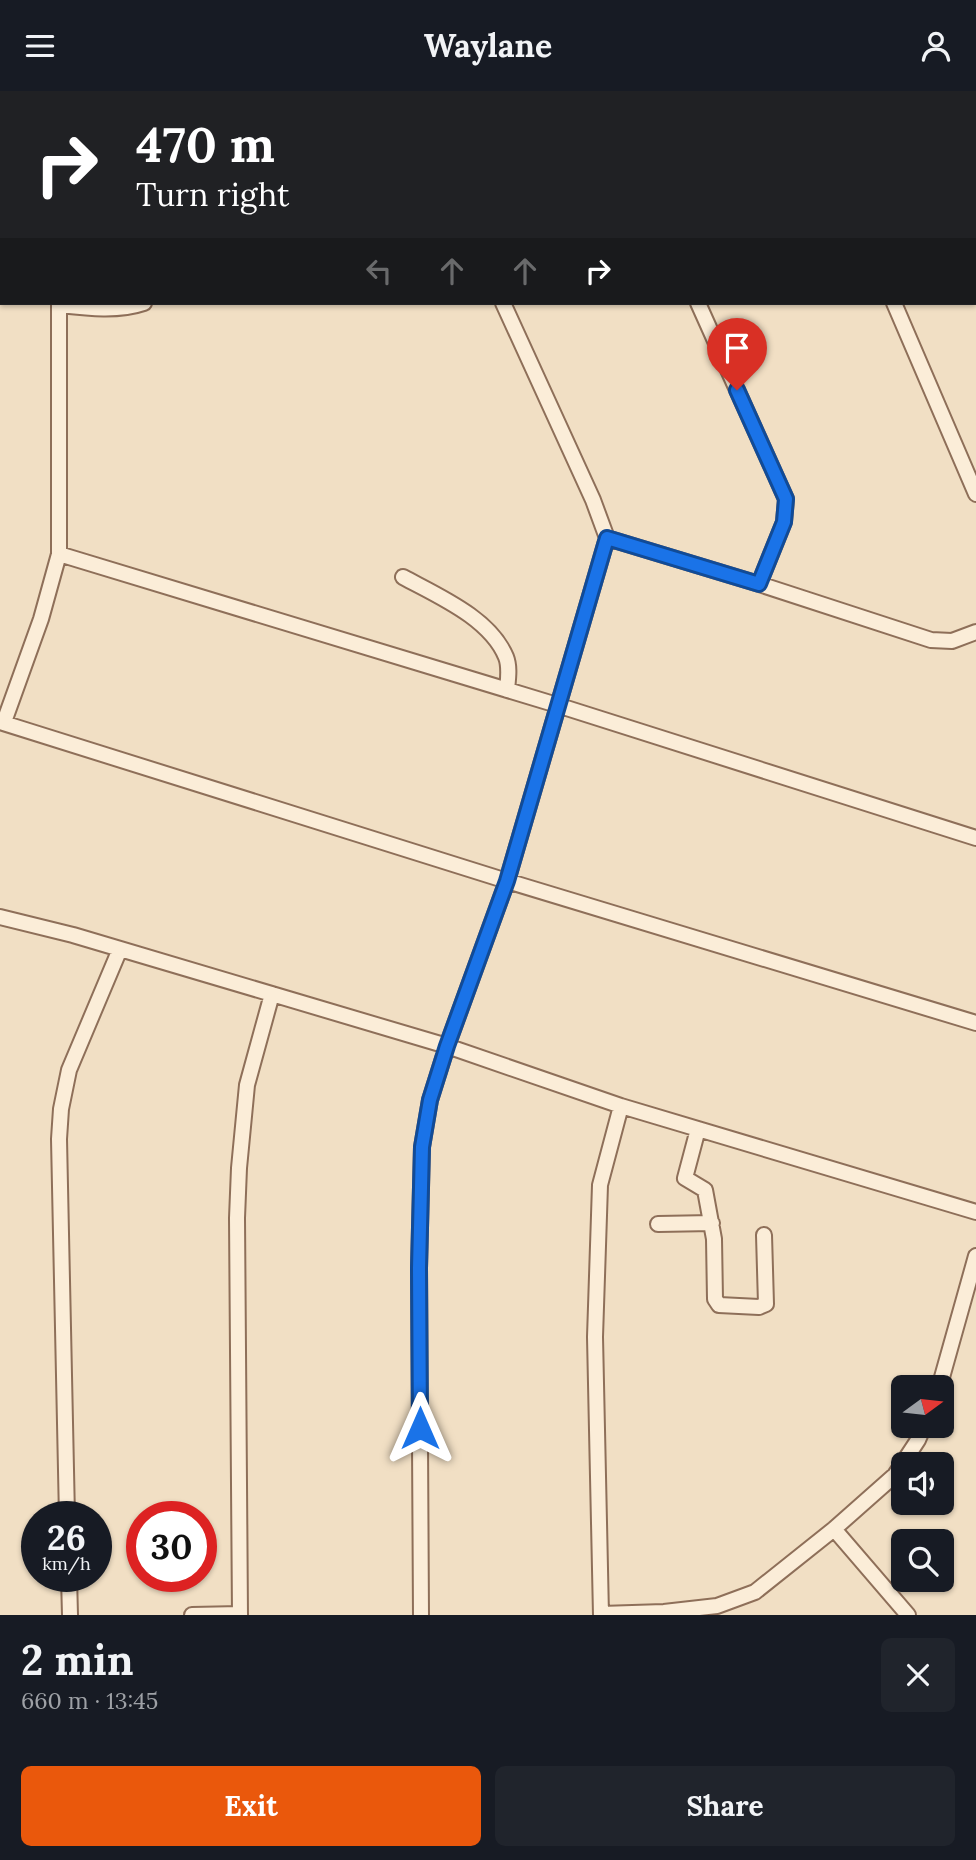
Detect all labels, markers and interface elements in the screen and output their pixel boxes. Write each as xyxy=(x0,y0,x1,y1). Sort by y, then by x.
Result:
text: Waylane xyxy=(424,25,552,66)
icon: menu xyxy=(21,27,59,65)
icon: person xyxy=(917,27,955,65)
text: 470 m xyxy=(136,113,275,175)
icon: right xyxy=(21,119,112,210)
text: Turn right xyxy=(136,174,289,215)
icon: left xyxy=(360,252,398,290)
icon: ahead xyxy=(433,252,471,290)
icon: ahead xyxy=(506,252,544,290)
icon: right xyxy=(579,252,617,290)
pin xyxy=(707,318,767,390)
icon: arrive xyxy=(718,329,756,367)
north arrow xyxy=(891,1375,954,1439)
map controls xyxy=(891,1375,954,1592)
position arrow xyxy=(383,1391,457,1465)
button: sound xyxy=(891,1452,954,1515)
speed limit sign: 30 xyxy=(126,1501,217,1592)
text: 26 xyxy=(47,1515,86,1560)
button: search xyxy=(891,1529,954,1592)
text: km/h xyxy=(42,1552,91,1575)
text: 2 min xyxy=(21,1633,134,1687)
button: close xyxy=(881,1638,955,1712)
text: 660 m · 13:45 xyxy=(21,1686,158,1715)
button: Exit xyxy=(21,1766,481,1846)
button: Share xyxy=(495,1766,955,1846)

